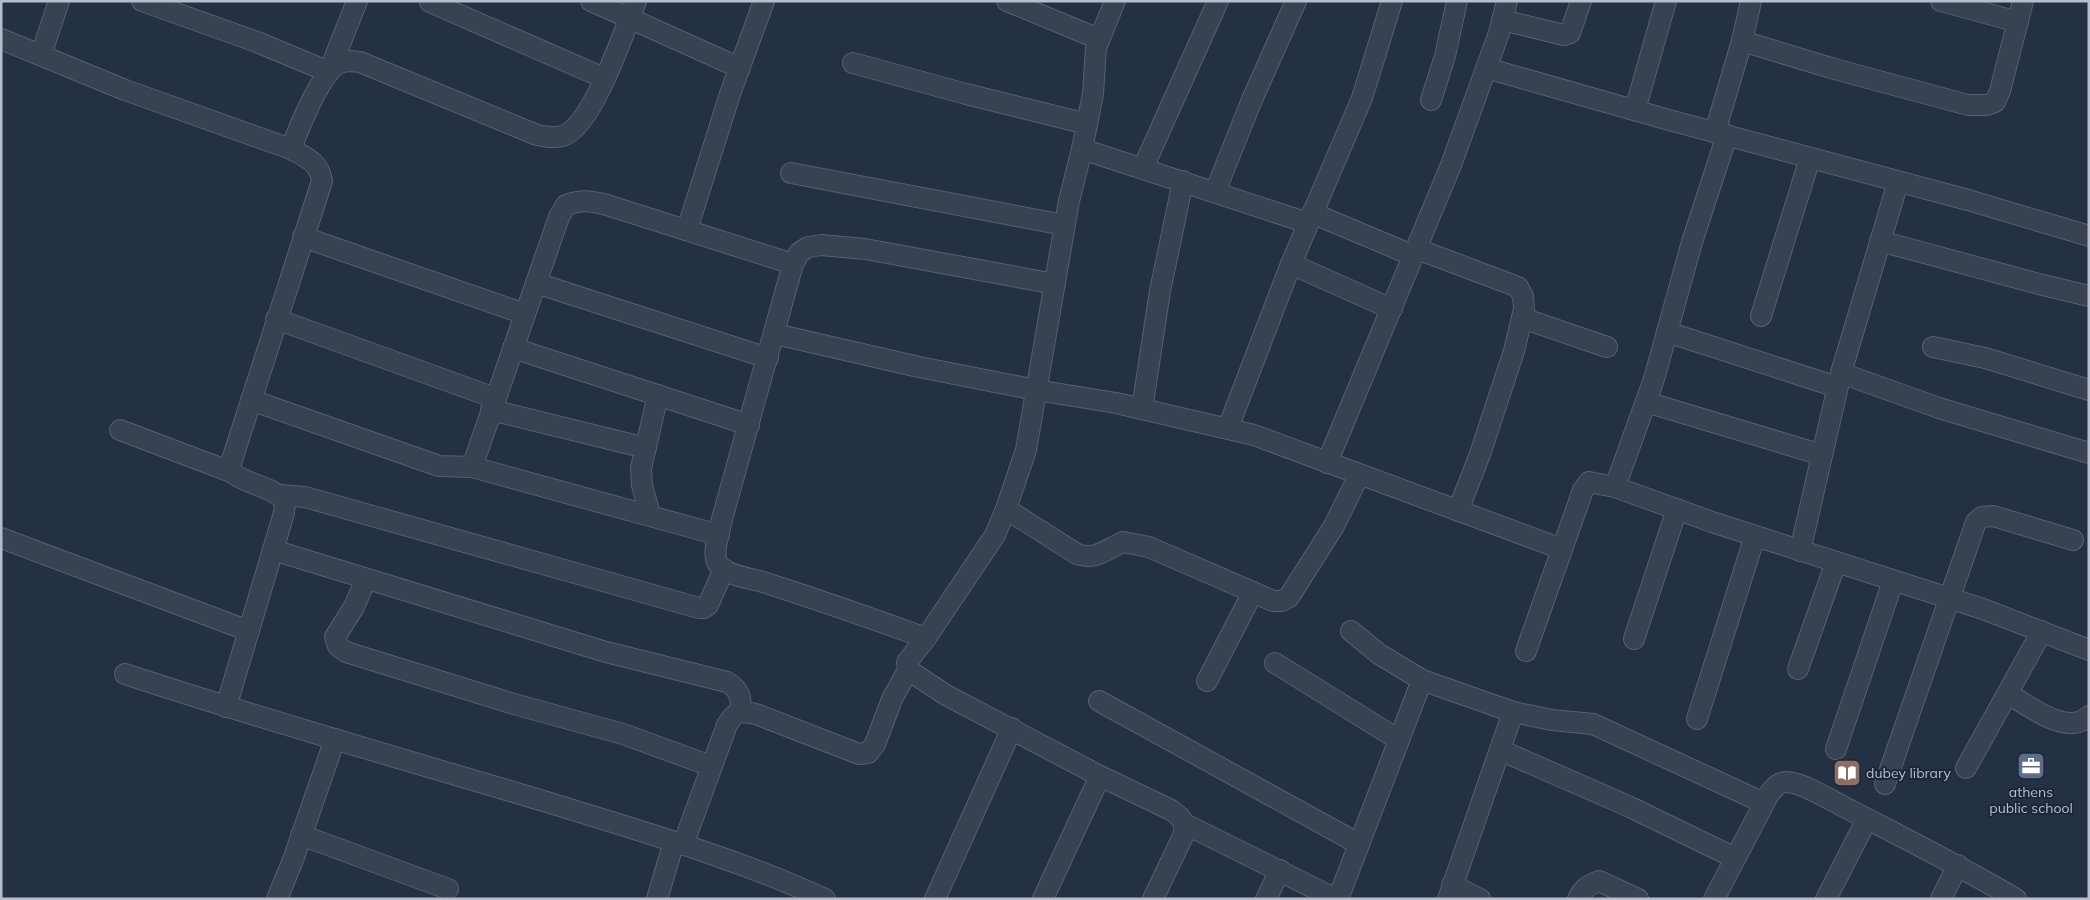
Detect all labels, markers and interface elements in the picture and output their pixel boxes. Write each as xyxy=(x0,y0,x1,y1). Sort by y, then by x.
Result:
office icon: athens public school xyxy=(2016,751,2046,781)
library icon: dubey library xyxy=(1832,758,1862,788)
place label: dubey library xyxy=(1866,764,1951,782)
place label: athens public school xyxy=(1989,783,2073,817)

